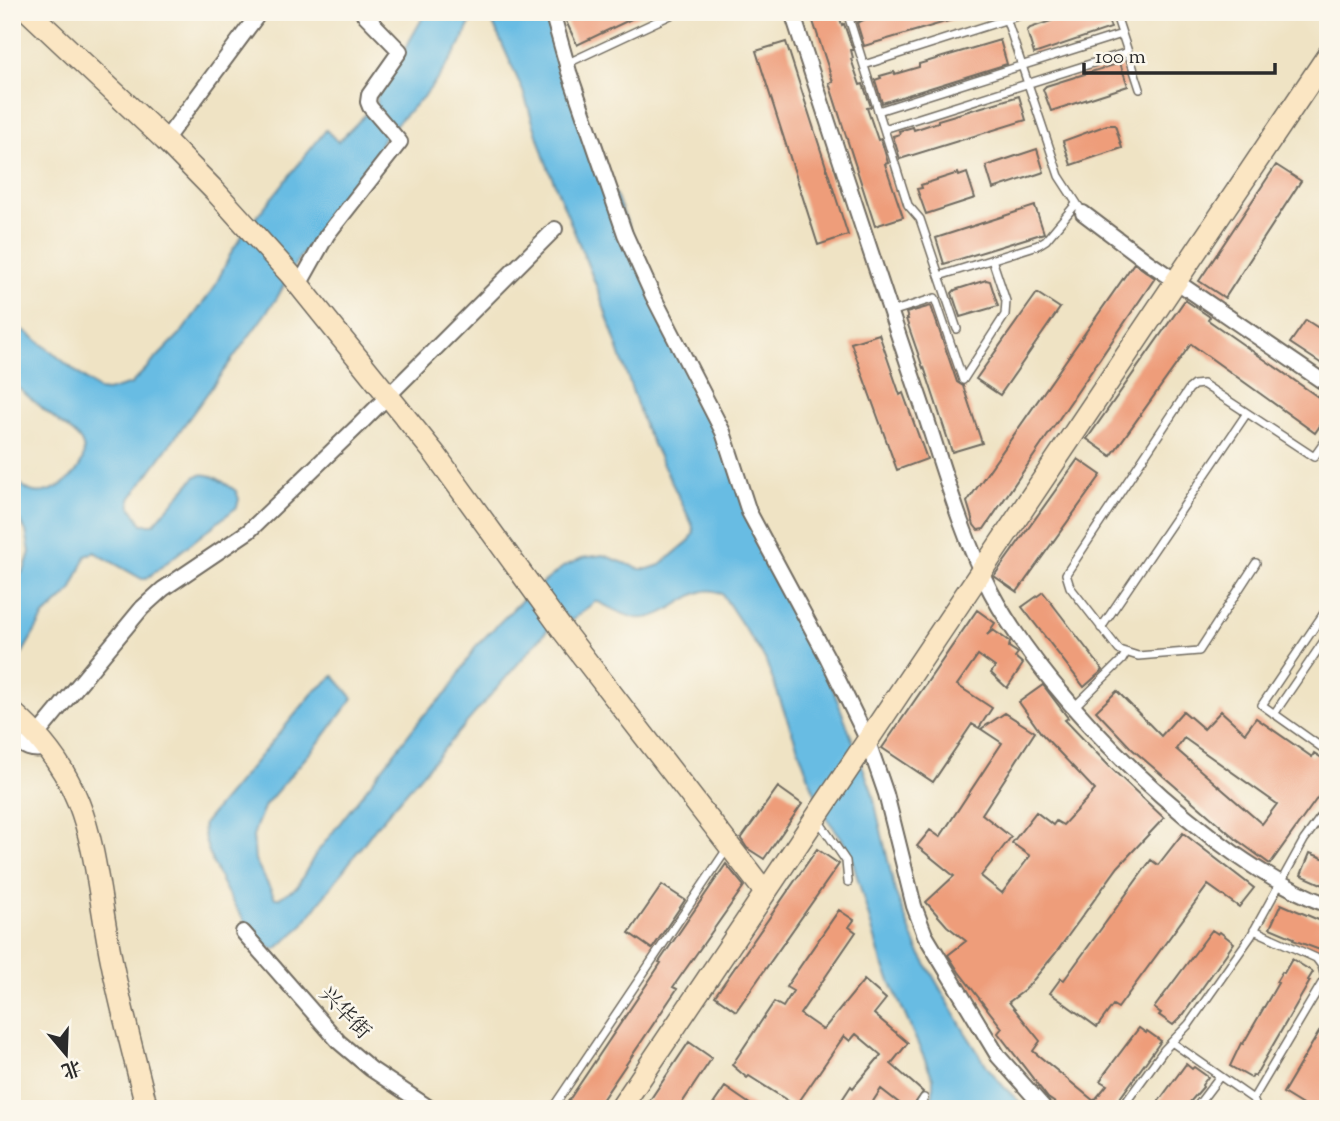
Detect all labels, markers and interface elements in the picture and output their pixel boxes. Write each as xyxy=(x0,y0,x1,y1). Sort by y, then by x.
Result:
scale bar xyxy=(1084,32,1275,76)
text: 100 m xyxy=(1095,43,1146,73)
street label: 兴华街 xyxy=(311,981,377,1047)
north arrow xyxy=(32,1020,102,1090)
text: 北 xyxy=(57,1052,84,1084)

